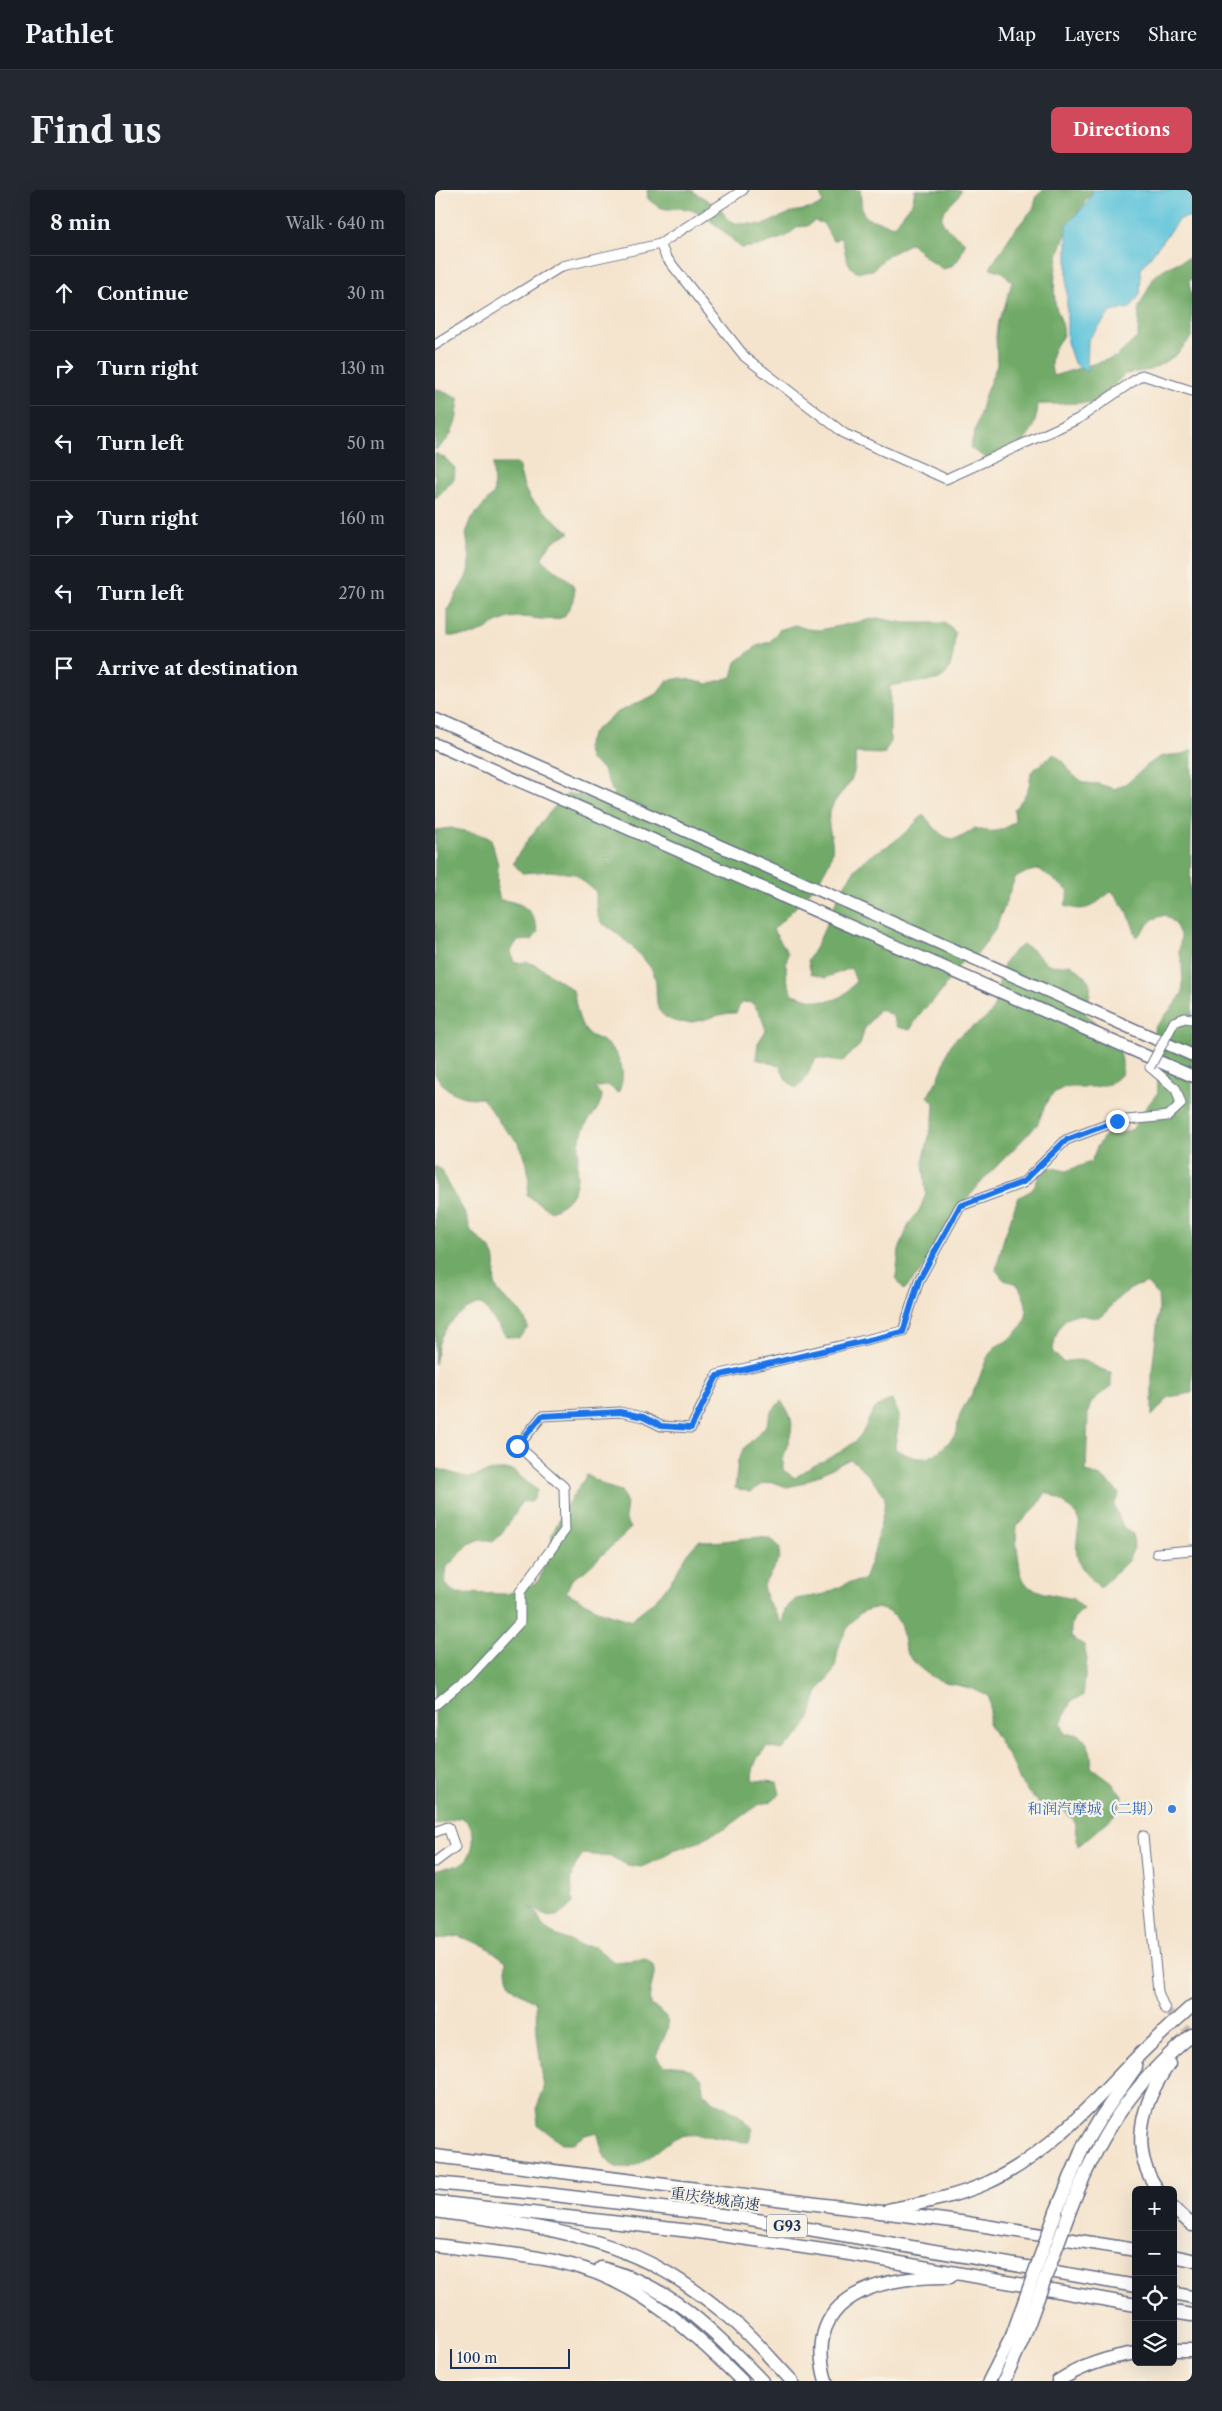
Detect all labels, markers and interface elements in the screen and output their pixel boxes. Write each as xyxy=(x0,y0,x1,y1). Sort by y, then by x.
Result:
text: Pathlet xyxy=(25,20,113,49)
text: Map xyxy=(998,24,1036,46)
text: Layers xyxy=(1064,24,1120,46)
text: Share xyxy=(1148,24,1197,46)
button: Directions xyxy=(1051,107,1192,153)
text: Find us xyxy=(30,109,162,152)
text: 8 min xyxy=(50,210,111,235)
text: Walk · 640 m xyxy=(286,213,385,233)
icon: ahead xyxy=(50,279,78,307)
text: Continue xyxy=(97,282,189,305)
text: 30 m xyxy=(347,283,385,303)
icon: right xyxy=(50,354,78,382)
text: Turn right xyxy=(97,357,198,380)
text: 130 m xyxy=(340,358,385,378)
icon: left xyxy=(50,429,78,457)
text: Turn left xyxy=(97,432,184,455)
text: 50 m xyxy=(347,433,385,453)
icon: right xyxy=(50,504,78,532)
text: Turn right xyxy=(97,507,198,530)
text: 160 m xyxy=(340,508,385,528)
icon: left xyxy=(50,579,78,607)
text: Turn left xyxy=(97,582,184,605)
text: 270 m xyxy=(339,583,385,603)
icon: arrive xyxy=(50,654,78,682)
text: Arrive at destination xyxy=(97,657,298,680)
route end xyxy=(1106,1110,1129,1133)
route start xyxy=(506,1435,529,1458)
place label: 和润汽摩城（二期） xyxy=(1027,1799,1162,1818)
marker: 和润汽摩城（二期） xyxy=(1166,1803,1178,1815)
street label: 重庆绕城高速 xyxy=(669,2183,761,2214)
map controls xyxy=(1132,2186,1177,2366)
button: + xyxy=(1132,2186,1177,2231)
road number: G93 xyxy=(767,2214,807,2238)
button: − xyxy=(1132,2231,1177,2276)
button: locate xyxy=(1132,2276,1177,2321)
button: layers xyxy=(1132,2321,1177,2366)
scale bar xyxy=(450,2346,570,2369)
text: 100 m xyxy=(457,2349,497,2367)

